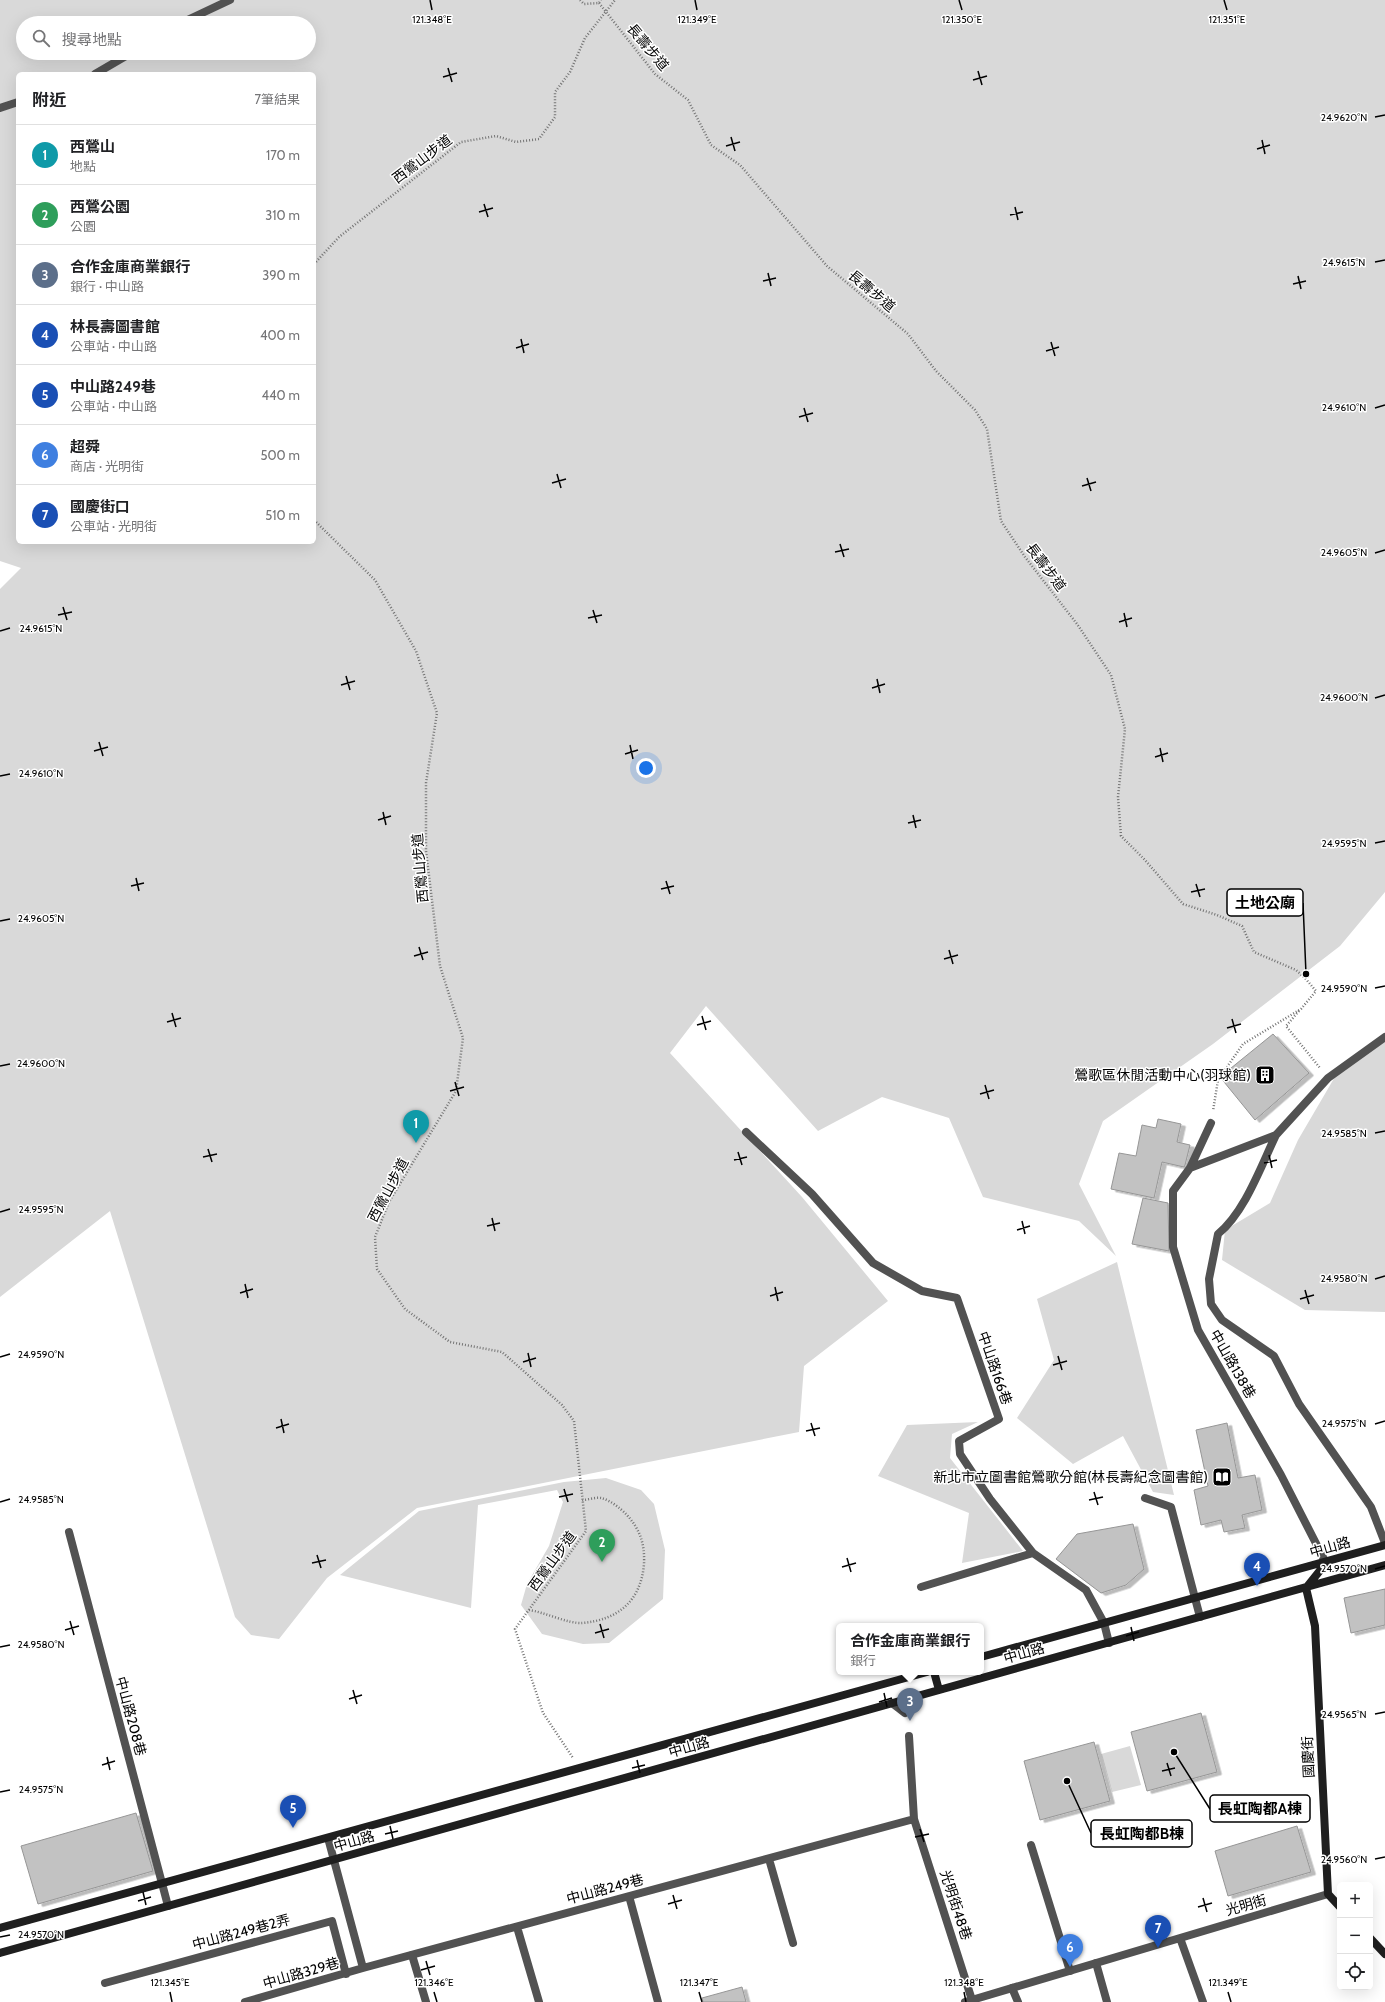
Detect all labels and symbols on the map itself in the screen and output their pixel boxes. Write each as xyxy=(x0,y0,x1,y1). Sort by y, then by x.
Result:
text: 121.348°E xyxy=(412,13,452,26)
text: 121.349°E xyxy=(677,13,717,26)
text: 121.350°E xyxy=(942,13,983,26)
text: 121.351°E xyxy=(1209,13,1246,26)
street label: 長壽步道 xyxy=(623,20,673,74)
text: 24.9620°N xyxy=(1321,111,1367,124)
street label: 西鶯山步道 xyxy=(389,131,455,187)
text: 24.9615°N xyxy=(1323,256,1365,269)
street label: 長壽步道 xyxy=(845,266,899,316)
text: 24.9610°N xyxy=(1322,401,1366,414)
street label: 長壽步道 xyxy=(1022,539,1070,595)
text: 24.9605°N xyxy=(1321,546,1367,559)
text: 24.9615°N xyxy=(20,622,62,635)
text: 24.9600°N xyxy=(1320,691,1368,704)
your location xyxy=(636,758,656,778)
text: 24.9610°N xyxy=(19,767,63,780)
street label: 西鶯山步道 xyxy=(408,832,432,904)
text: 24.9595°N xyxy=(1321,837,1367,850)
callout: 土地公廟 xyxy=(1227,889,1303,916)
text: 土地公廟 xyxy=(1235,894,1295,912)
text: 24.9605°N xyxy=(18,912,64,925)
text: 24.9590°N xyxy=(1321,982,1367,995)
text: 24.9600°N xyxy=(17,1057,65,1070)
building icon: 鶯歌區休閒活動中心(羽球館) xyxy=(1254,1064,1276,1086)
place label: 鶯歌區休閒活動中心(羽球館) xyxy=(1074,1066,1251,1084)
pin: 1 xyxy=(403,1110,429,1143)
text: 24.9585°N xyxy=(1321,1127,1367,1140)
street label: 西鶯山步道 xyxy=(364,1155,412,1225)
text: 24.9595°N xyxy=(18,1203,64,1216)
text: 24.9580°N xyxy=(1320,1272,1368,1285)
street label: 中山路138巷 xyxy=(1206,1326,1260,1402)
street label: 中山路166巷 xyxy=(974,1329,1016,1407)
text: 24.9590°N xyxy=(18,1348,64,1361)
text: 24.9575°N xyxy=(1322,1417,1366,1430)
library icon: 新北市立圖書館鶯歌分館(林長壽紀念圖書館) xyxy=(1211,1466,1233,1488)
place label: 新北市立圖書館鶯歌分館(林長壽紀念圖書館) xyxy=(933,1468,1208,1486)
text: 24.9585°N xyxy=(18,1493,64,1506)
street label: 西鶯山步道 xyxy=(524,1527,580,1595)
pin: 2 xyxy=(589,1529,615,1562)
street label: 中山路 xyxy=(1307,1533,1353,1561)
pin: 4 xyxy=(1244,1553,1270,1586)
text: 24.9570°N xyxy=(1321,1562,1367,1575)
text: 24.9580°N xyxy=(17,1638,65,1651)
street label: 中山路 xyxy=(1001,1639,1047,1667)
street label: 中山路208巷 xyxy=(112,1674,150,1758)
pin: 3 xyxy=(897,1688,923,1721)
text: 24.9565°N xyxy=(1321,1708,1367,1721)
street label: 中山路 xyxy=(666,1733,712,1761)
street label: 國慶街 xyxy=(1298,1736,1318,1778)
text: 24.9575°N xyxy=(19,1783,63,1796)
pin: 5 xyxy=(280,1795,306,1828)
callout: 長虹陶都A棟 xyxy=(1210,1795,1310,1822)
text: 長虹陶都A棟 xyxy=(1218,1800,1302,1818)
callout: 長虹陶都B棟 xyxy=(1091,1820,1192,1847)
text: 長虹陶都B棟 xyxy=(1100,1825,1184,1843)
street label: 中山路 xyxy=(331,1827,377,1855)
text: 24.9560°N xyxy=(1321,1853,1367,1866)
street label: 光明街48巷 xyxy=(936,1868,976,1942)
street label: 中山路249巷 xyxy=(564,1870,646,1908)
street label: 光明街 xyxy=(1223,1891,1269,1919)
street label: 中山路249巷2弄 xyxy=(190,1910,292,1954)
pin: 7 xyxy=(1145,1915,1171,1948)
text: 24.9570°N xyxy=(18,1928,64,1941)
pin: 6 xyxy=(1057,1934,1083,1967)
street label: 中山路329巷 xyxy=(261,1953,341,1993)
text: 121.345°E xyxy=(151,1976,190,1989)
text: 121.346°E xyxy=(414,1976,454,1989)
text: 121.347°E xyxy=(680,1976,719,1989)
text: 121.348°E xyxy=(944,1976,984,1989)
text: 121.349°E xyxy=(1208,1976,1248,1989)

